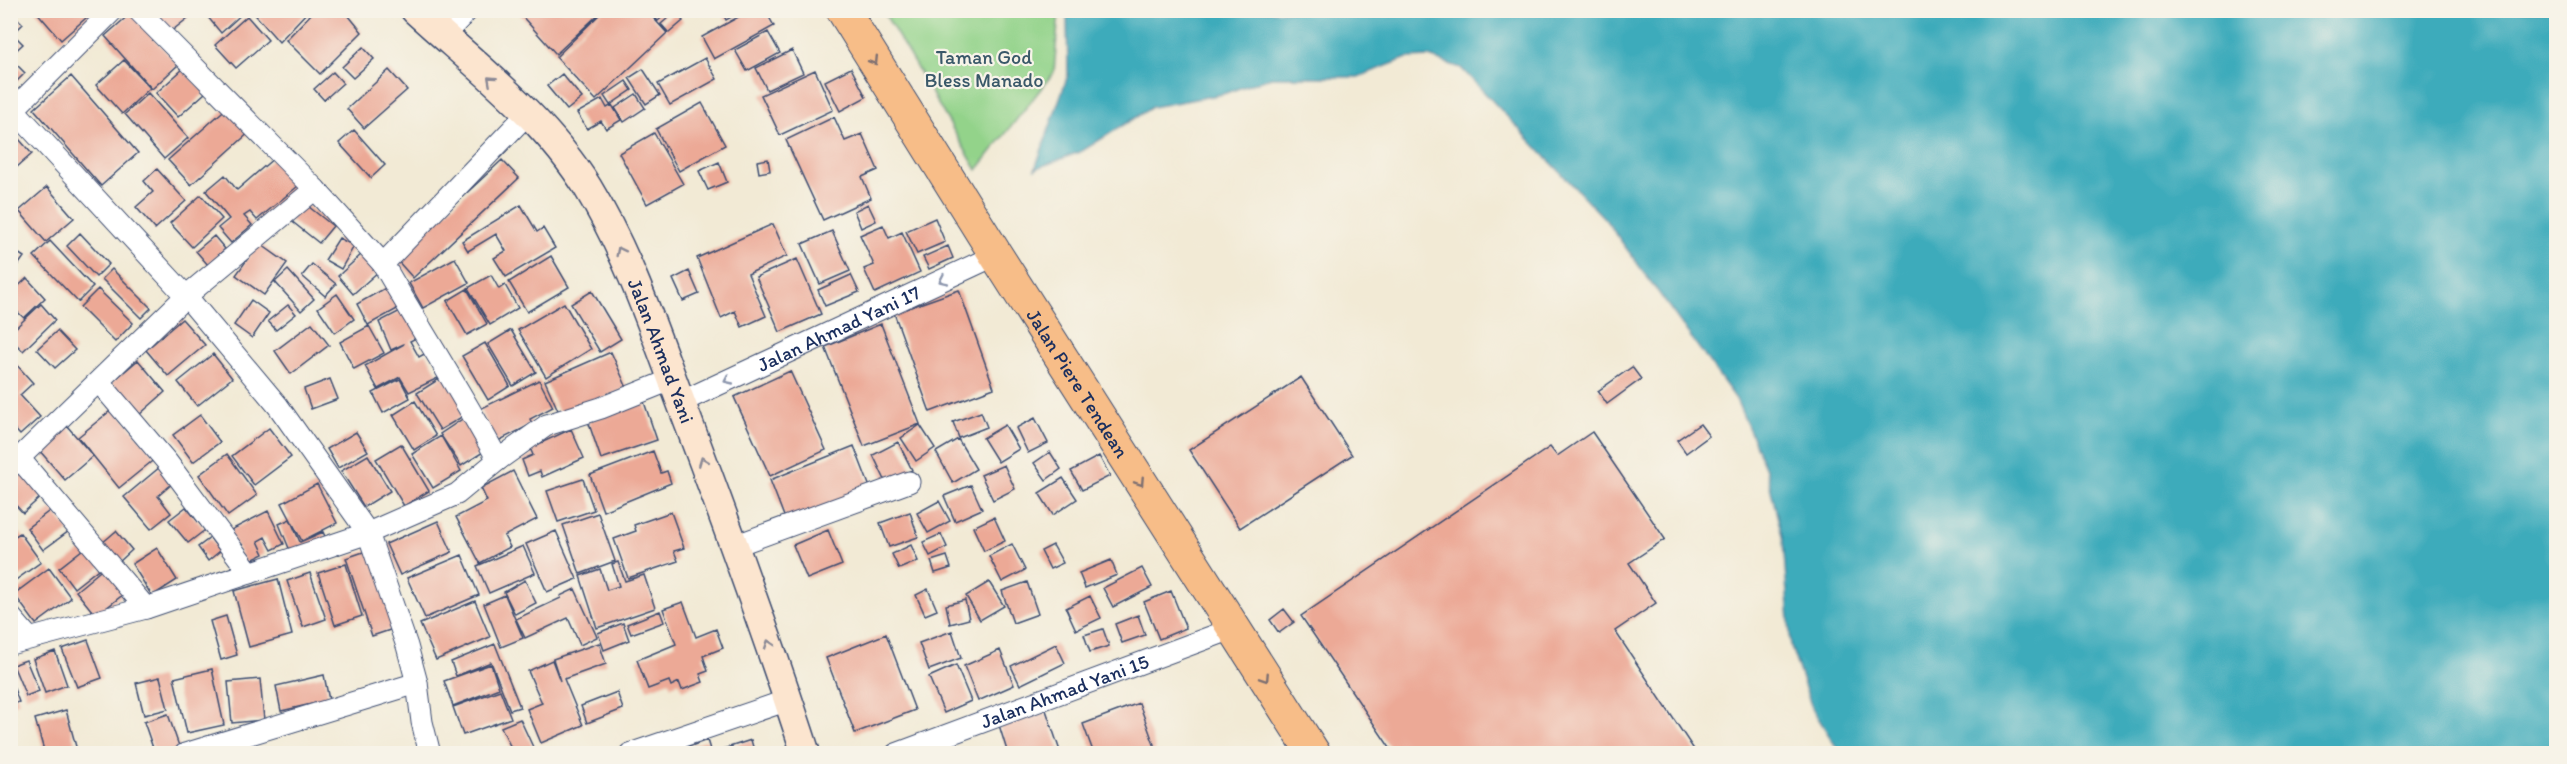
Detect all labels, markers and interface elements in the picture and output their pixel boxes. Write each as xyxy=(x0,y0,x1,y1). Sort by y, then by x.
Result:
park label: Taman God Bless Manado xyxy=(924,45,1044,92)
one-way arrow xyxy=(866,54,877,65)
one-way arrow xyxy=(487,76,498,87)
one-way arrow xyxy=(615,246,627,257)
one-way arrow xyxy=(938,273,949,285)
street label: Jalan Ahmad Yani xyxy=(623,275,700,427)
street label: Jalan Ahmad Yani 17 xyxy=(753,280,924,377)
street label: Jalan Piere Tendean xyxy=(1021,304,1134,462)
one-way arrow xyxy=(723,373,734,385)
one-way arrow xyxy=(698,456,710,467)
one-way arrow xyxy=(1133,475,1144,486)
one-way arrow xyxy=(763,639,776,650)
street label: Jalan Ahmad Yani 15 xyxy=(977,649,1152,733)
one-way arrow xyxy=(1257,672,1269,682)

